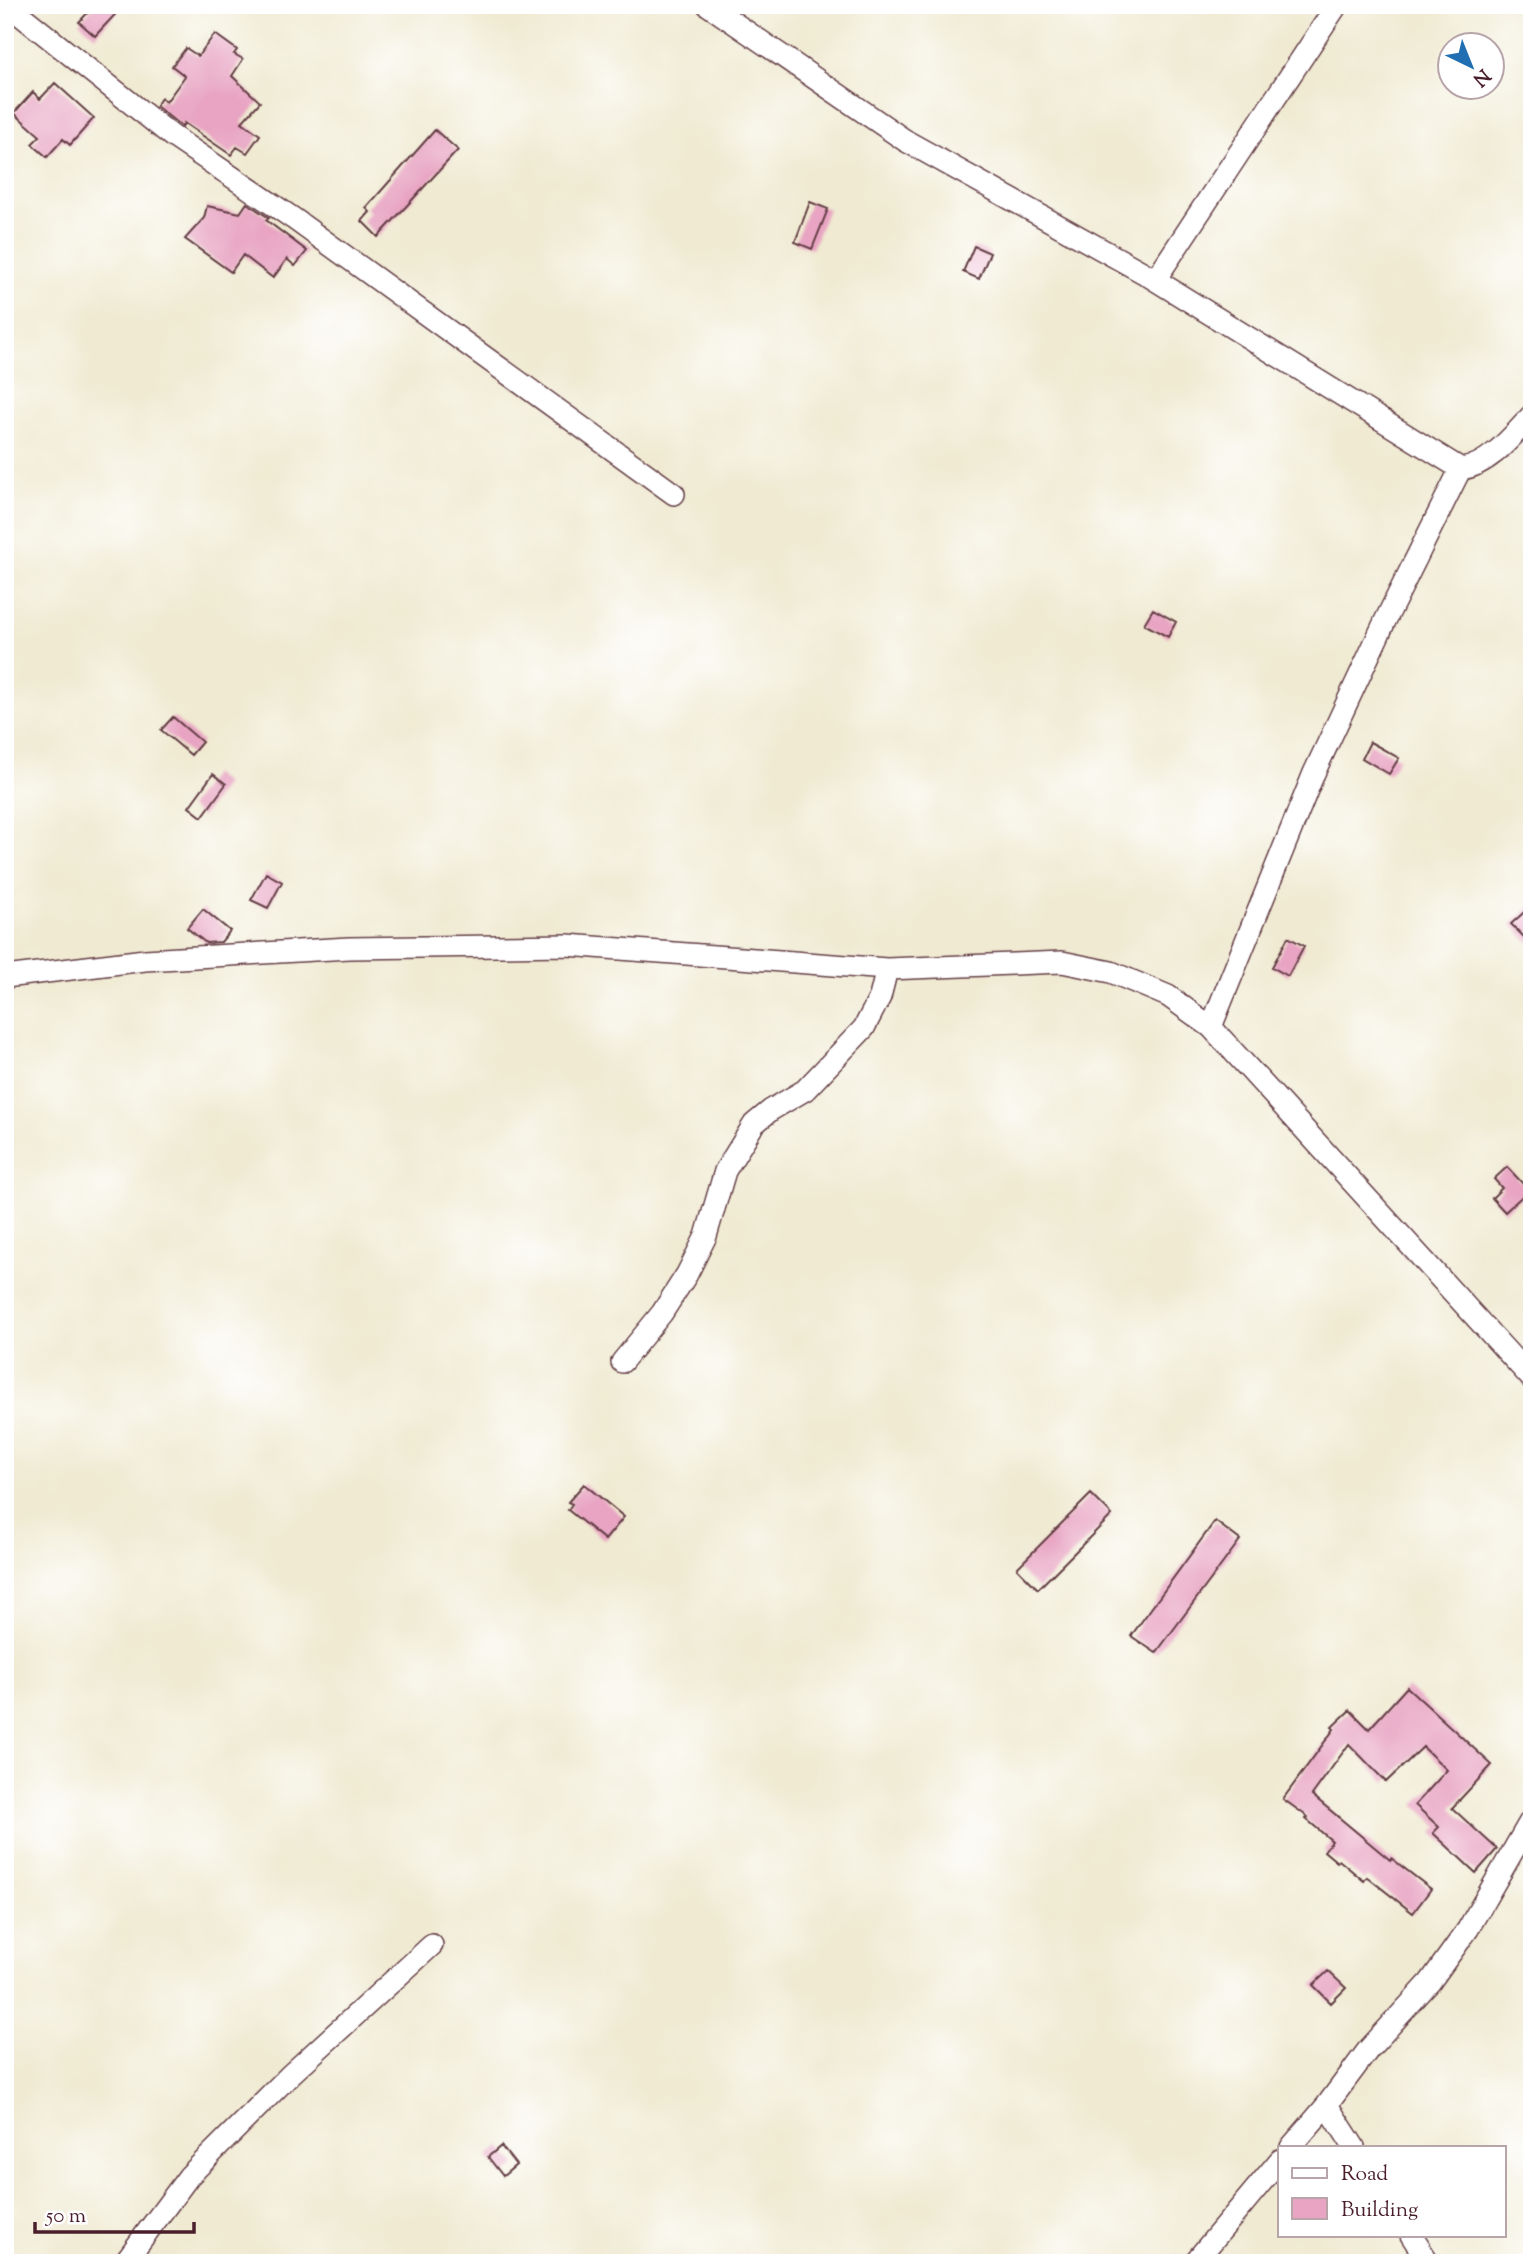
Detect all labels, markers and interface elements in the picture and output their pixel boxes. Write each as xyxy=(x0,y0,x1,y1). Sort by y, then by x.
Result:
north arrow xyxy=(1436,32,1506,102)
text: N xyxy=(1466,62,1496,92)
legend xyxy=(1278,2146,1506,2236)
text: Road xyxy=(1341,2160,1388,2190)
scale bar xyxy=(35,2191,194,2235)
text: Building xyxy=(1341,2196,1418,2226)
text: 50 m xyxy=(45,2202,86,2232)

